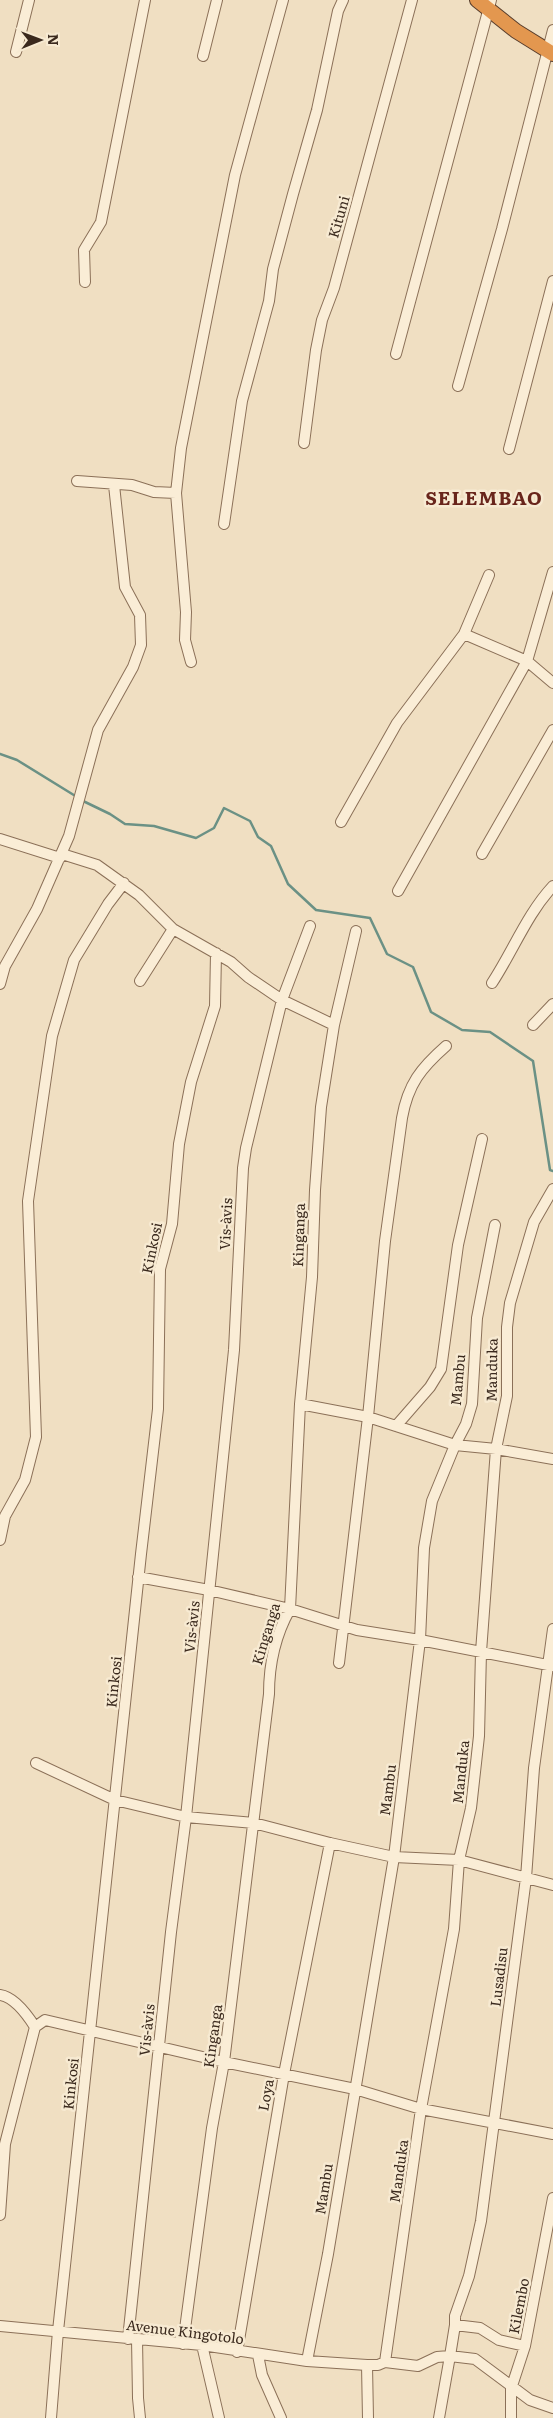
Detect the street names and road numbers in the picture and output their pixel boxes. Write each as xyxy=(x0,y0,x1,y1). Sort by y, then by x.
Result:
street label: Kituni xyxy=(322,193,354,240)
street label: Vis-àvis xyxy=(214,1197,236,1251)
street label: Kinganga xyxy=(287,1202,309,1267)
street label: Kinkosi xyxy=(136,1220,166,1275)
street label: Manduka xyxy=(480,1338,502,1402)
street label: Mambu xyxy=(445,1353,469,1407)
street label: Vis-àvis xyxy=(178,1600,204,1654)
street label: Kinganga xyxy=(246,1600,284,1667)
street label: Kinkosi xyxy=(100,1655,126,1709)
street label: Manduka xyxy=(447,1739,473,1805)
street label: Mambu xyxy=(374,1763,400,1817)
street label: Lusadisu xyxy=(484,1946,512,2008)
street label: Kinganga xyxy=(198,2002,226,2069)
street label: Vis-àvis xyxy=(133,2003,159,2057)
street label: Kinkosi xyxy=(57,2057,83,2111)
street label: Loya xyxy=(252,2077,278,2112)
street label: Manduka xyxy=(384,2138,412,2204)
street label: Mambu xyxy=(309,2162,337,2216)
street label: Kilembo xyxy=(503,2276,533,2336)
street label: Avenue Kingotolo xyxy=(125,2314,245,2348)

